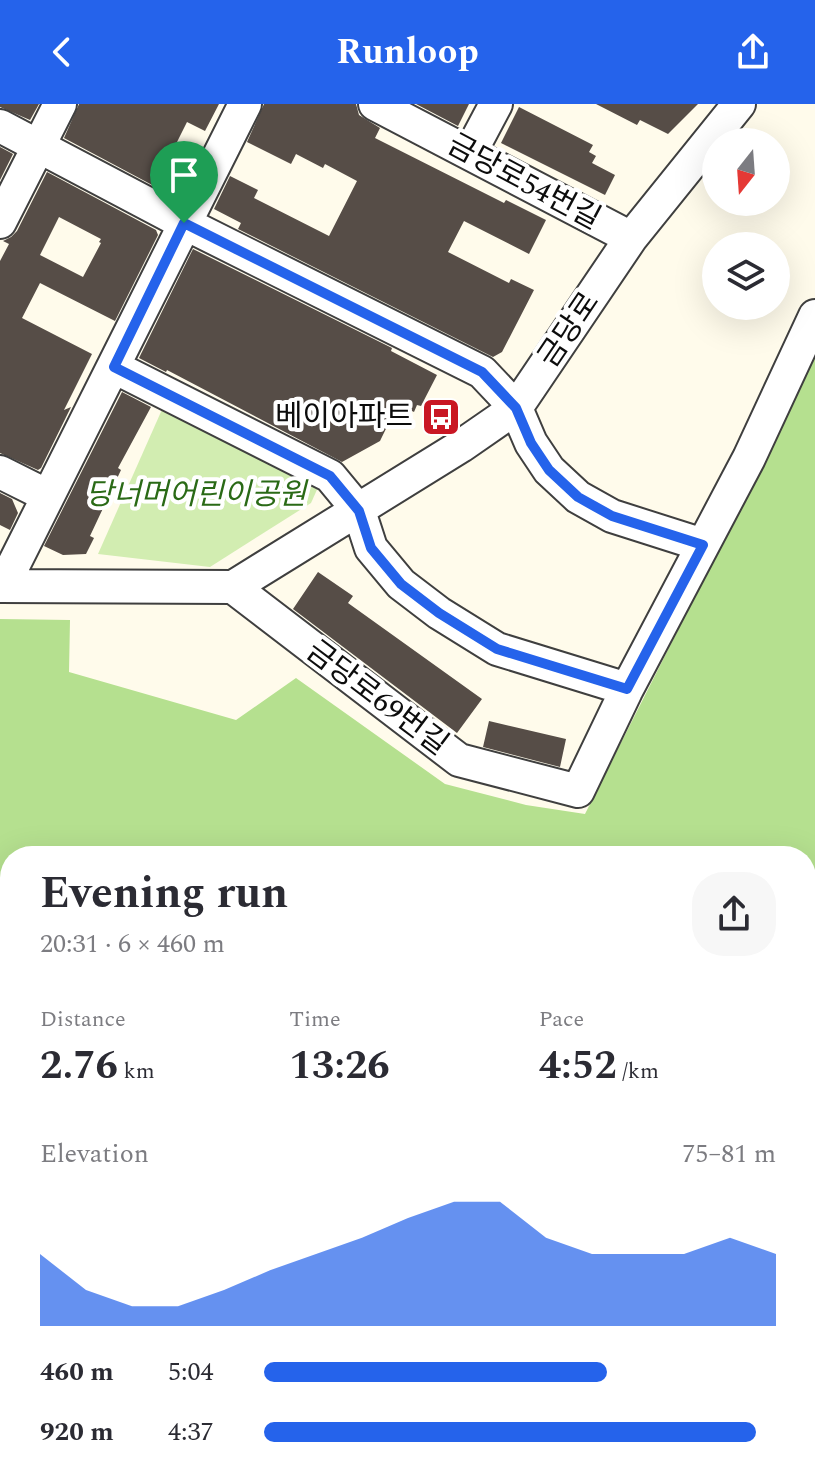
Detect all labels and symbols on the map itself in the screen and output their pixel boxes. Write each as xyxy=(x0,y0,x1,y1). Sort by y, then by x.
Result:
street label: 금당로54번길 xyxy=(439,122,609,242)
north arrow xyxy=(702,128,790,216)
pin xyxy=(150,141,218,223)
street label: 금당로 xyxy=(527,283,611,377)
place label: 베이아파트 xyxy=(275,394,413,440)
bus stop icon: 베이아파트 xyxy=(420,396,462,438)
park label: 당너머어린이공원 xyxy=(86,472,309,518)
street label: 금당로69번길 xyxy=(296,629,458,767)

